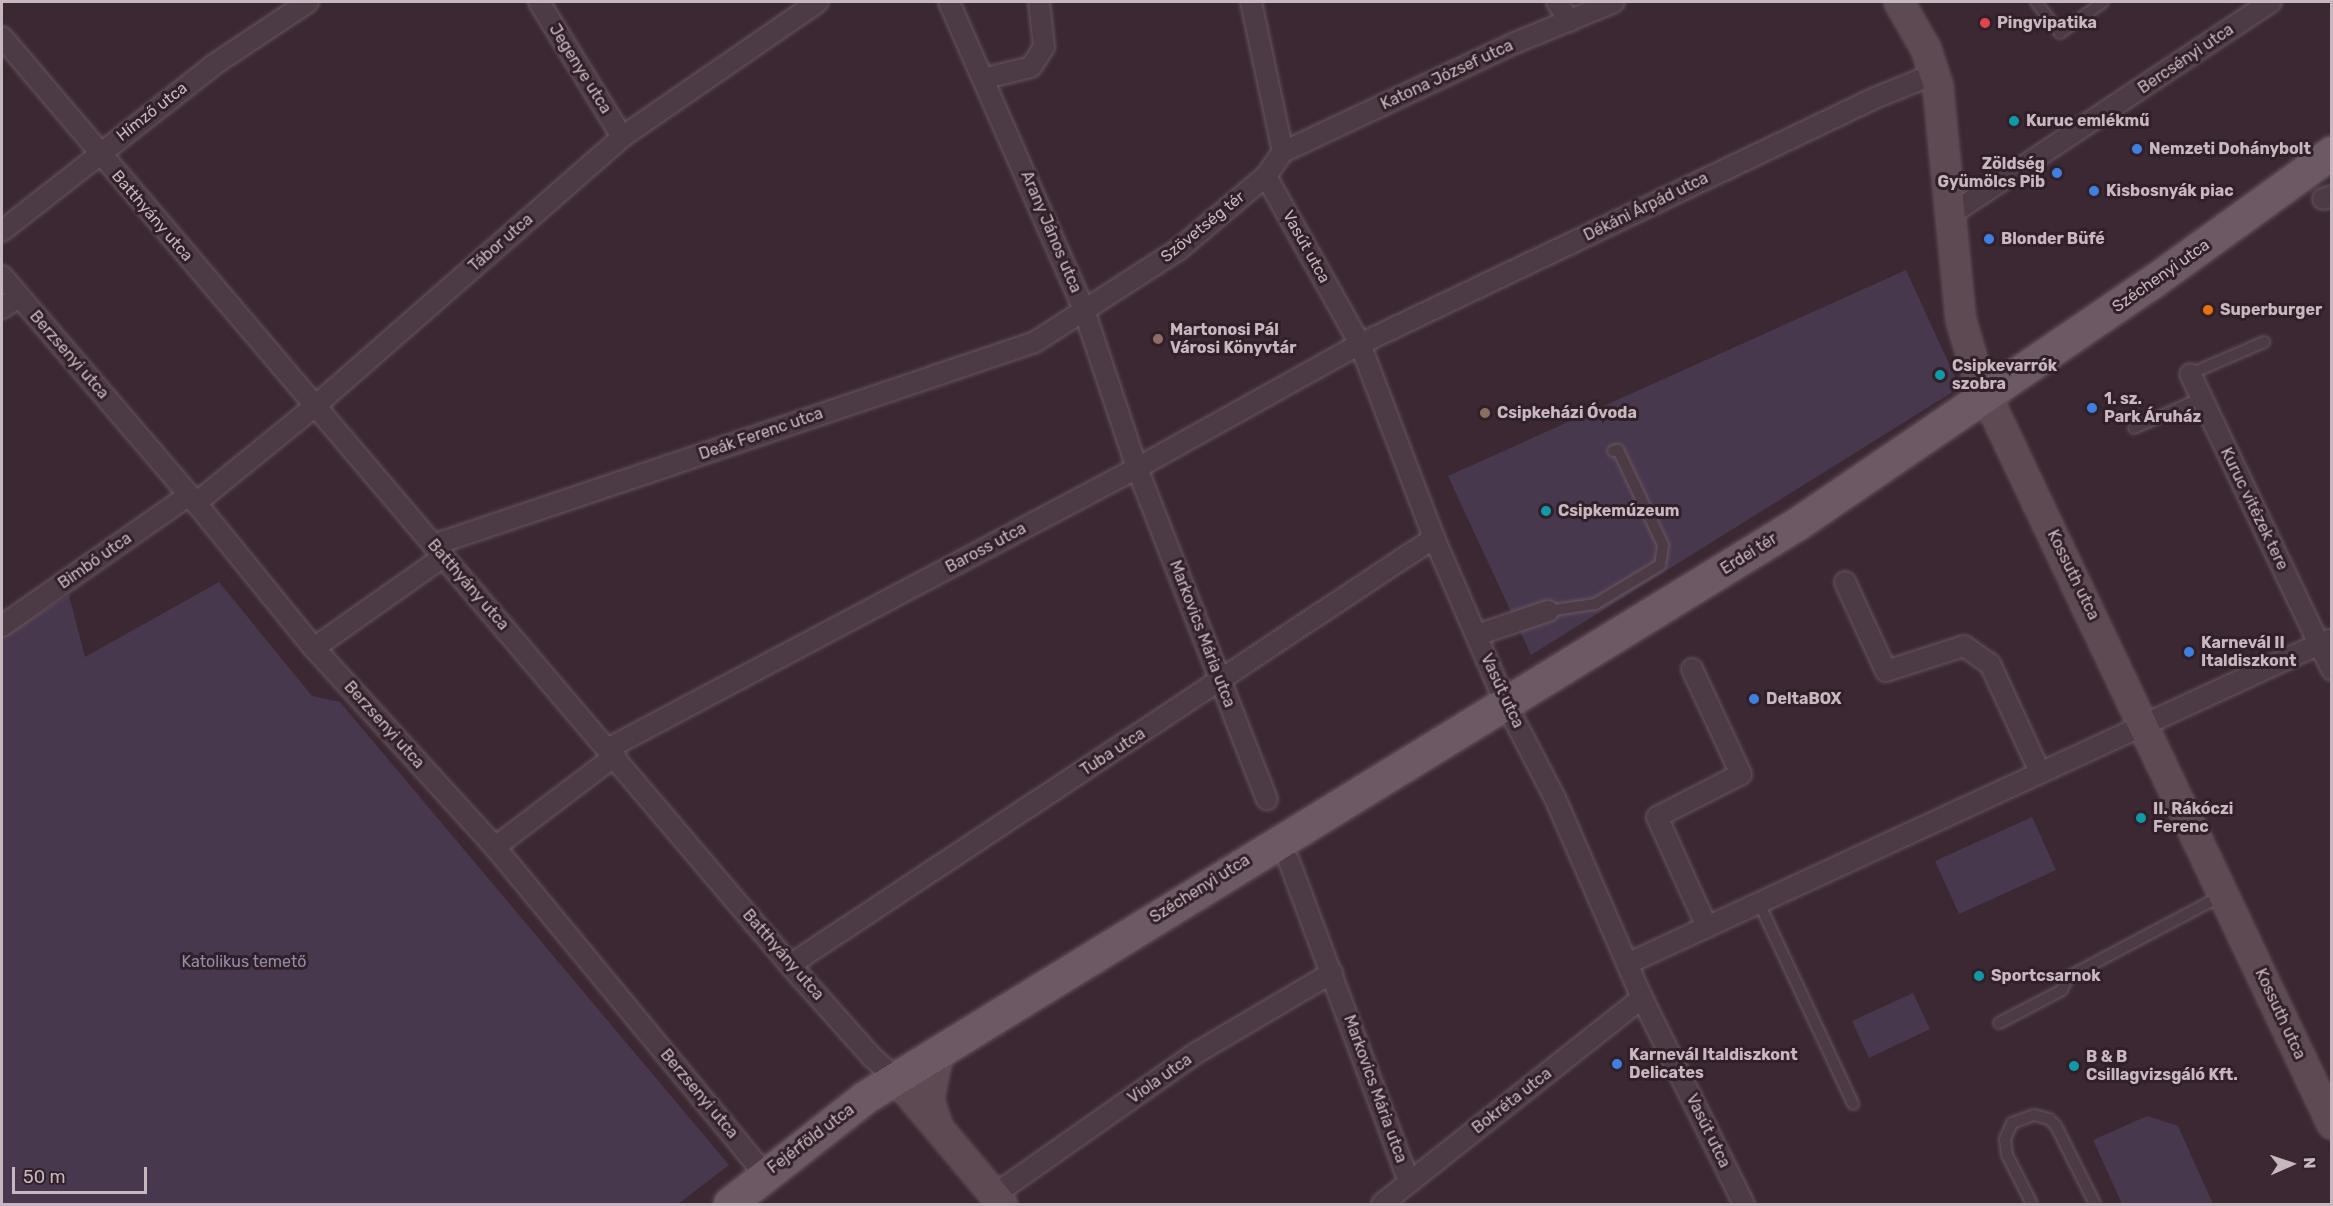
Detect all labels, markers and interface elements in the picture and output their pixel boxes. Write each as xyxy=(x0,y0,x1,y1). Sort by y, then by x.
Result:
place label: Pingvipatika xyxy=(1997,13,2097,33)
marker: Pingvipatika xyxy=(1978,16,1992,30)
street label: Bercsényi utca xyxy=(2135,20,2237,98)
street label: Jegenye utca xyxy=(545,21,615,117)
street label: Katona József utca xyxy=(1378,36,1516,114)
street label: Hímző utca xyxy=(113,79,191,145)
place label: Kuruc emlékmű xyxy=(2026,111,2149,131)
marker: Kuruc emlékmű xyxy=(2007,114,2021,128)
place label: Nemzeti Dohánybolt xyxy=(2149,139,2311,159)
marker: Nemzeti Dohánybolt xyxy=(2130,142,2144,156)
place label: Zöldség Gyümölcs Pib xyxy=(1937,154,2045,192)
street label: Batthyány utca xyxy=(107,166,197,266)
marker: Zöldség Gyümölcs Pib xyxy=(2050,166,2064,180)
street label: Arany János utca xyxy=(1017,168,1085,296)
street label: Dékáni Árpád utca xyxy=(1580,168,1712,246)
place label: Kisbosnyák piac xyxy=(2106,181,2234,201)
marker: Kisbosnyák piac xyxy=(2087,184,2101,198)
street label: Szövetség tér xyxy=(1157,187,1249,267)
street label: Vasút utca xyxy=(1278,207,1334,287)
street label: Tábor utca xyxy=(465,210,537,276)
place label: Blonder Büfé xyxy=(2001,229,2105,249)
marker: Blonder Büfé xyxy=(1982,232,1996,246)
street label: Széchenyi utca xyxy=(2109,235,2213,317)
place label: Superburger xyxy=(2220,300,2322,320)
marker: Superburger xyxy=(2201,303,2215,317)
street label: Berzsenyi utca xyxy=(25,307,113,403)
place label: Martonosi Pál Városi Könyvtár xyxy=(1170,320,1297,358)
marker: Martonosi Pál Városi Könyvtár xyxy=(1151,332,1165,346)
place label: Csipkevarrók szobra xyxy=(1952,356,2057,394)
marker: Csipkevarrók szobra xyxy=(1933,368,1947,382)
place label: 1. sz. Park Áruház xyxy=(2104,389,2202,427)
marker: 1. sz. Park Áruház xyxy=(2085,401,2099,415)
place label: Csipkeházi Óvoda xyxy=(1497,403,1637,423)
street label: Deák Ferenc utca xyxy=(696,404,826,464)
marker: Csipkeházi Óvoda xyxy=(1478,406,1492,420)
street label: Kuruc vitézek tere xyxy=(2216,444,2292,574)
place label: Csipkemúzeum xyxy=(1558,501,1679,521)
marker: Csipkemúzeum xyxy=(1539,504,1553,518)
street label: Baross utca xyxy=(942,519,1030,577)
street label: Kossuth utca xyxy=(2043,527,2103,623)
street label: Bimbó utca xyxy=(55,529,135,593)
street label: Erdei tér xyxy=(1717,529,1781,579)
street label: Batthyány utca xyxy=(423,535,513,635)
street label: Markovics Mária utca xyxy=(1165,558,1239,710)
place label: Karnevál II Italdiszkont xyxy=(2201,633,2296,671)
marker: Karnevál II Italdiszkont xyxy=(2182,645,2196,659)
street label: Vasút utca xyxy=(1476,651,1528,731)
street label: Berzsenyi utca xyxy=(340,677,428,773)
place label: DeltaBOX xyxy=(1766,689,1842,709)
marker: DeltaBOX xyxy=(1747,692,1761,706)
street label: Tuba utca xyxy=(1077,724,1149,780)
place label: II. Rákóczi Ferenc xyxy=(2153,799,2233,837)
marker: II. Rákóczi Ferenc xyxy=(2134,811,2148,825)
street label: Széchenyi utca xyxy=(1147,851,1253,927)
street label: Batthyány utca xyxy=(738,905,828,1005)
park label: Katolikus temető xyxy=(181,952,307,972)
place label: Sportcsarnok xyxy=(1991,966,2101,986)
street label: Kossuth utca xyxy=(2251,966,2309,1062)
marker: Sportcsarnok xyxy=(1972,969,1986,983)
street label: Markovics Mária utca xyxy=(1339,1013,1411,1165)
street label: Berzsenyi utca xyxy=(656,1045,742,1143)
place label: Karnevál Italdiszkont Delicates xyxy=(1629,1045,1798,1083)
place label: B & B Csillagvizsgáló Kft. xyxy=(2086,1047,2238,1085)
street label: Viola utca xyxy=(1124,1050,1196,1108)
marker: Karnevál Italdiszkont Delicates xyxy=(1610,1057,1624,1071)
marker: B & B Csillagvizsgáló Kft. xyxy=(2067,1059,2081,1073)
street label: Bokréta utca xyxy=(1468,1064,1556,1138)
street label: Vasút utca xyxy=(1682,1091,1734,1171)
street label: Fejérföld utca xyxy=(764,1100,858,1178)
north arrow xyxy=(2261,1134,2321,1194)
scale bar xyxy=(15,1155,150,1193)
text: N xyxy=(2300,1157,2319,1169)
text: 50 m xyxy=(23,1166,66,1188)

